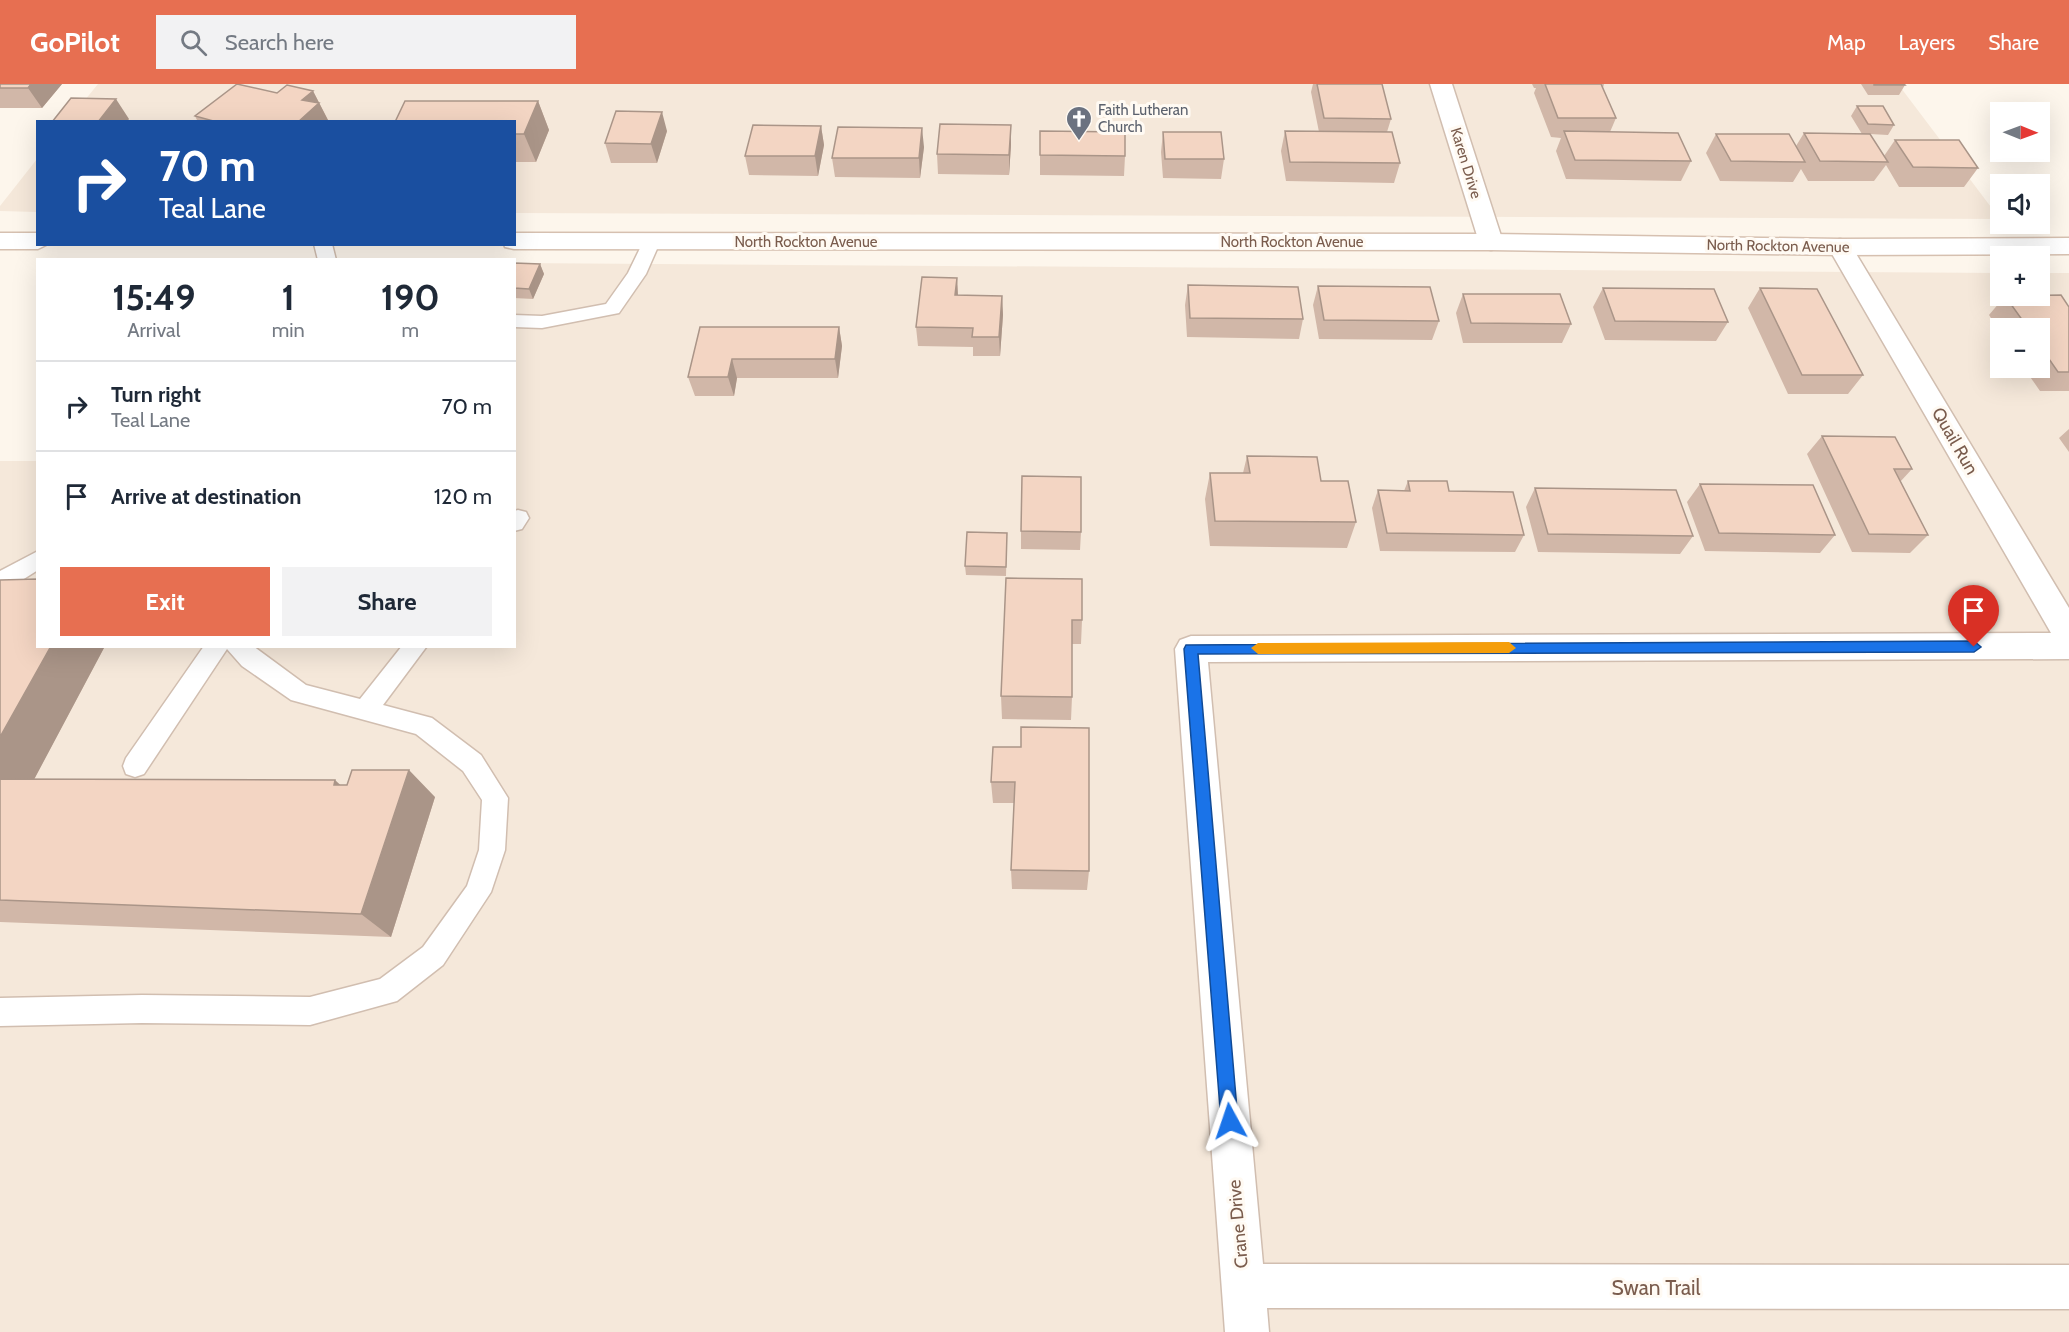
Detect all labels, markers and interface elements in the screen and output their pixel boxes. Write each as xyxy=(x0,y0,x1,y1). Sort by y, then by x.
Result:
search box xyxy=(156,15,576,69)
text: GoPilot xyxy=(30,25,120,59)
icon: search xyxy=(177,26,210,59)
text: Search here xyxy=(225,29,334,56)
text: Map xyxy=(1827,30,1866,55)
text: Layers xyxy=(1899,30,1955,55)
text: Share xyxy=(1988,30,2039,55)
place label: Faith Lutheran Church xyxy=(1098,101,1188,136)
north arrow xyxy=(1990,102,2050,162)
map controls xyxy=(1990,102,2050,378)
church icon: Faith Lutheran Church xyxy=(1064,104,1094,142)
street label: Karen Drive xyxy=(1447,125,1485,201)
text: 70 m xyxy=(159,140,256,192)
icon: right xyxy=(60,144,138,222)
button: sound xyxy=(1990,174,2050,234)
text: Teal Lane xyxy=(159,192,266,225)
street label: North Rockton Avenue xyxy=(734,233,878,251)
street label: North Rockton Avenue xyxy=(1220,233,1364,251)
street label: North Rockton Avenue xyxy=(1706,236,1850,256)
button: + xyxy=(1990,246,2050,306)
text: 15:49 xyxy=(112,275,195,319)
text: 1 xyxy=(281,275,295,319)
text: 190 xyxy=(381,275,440,319)
text: Arrival xyxy=(127,318,180,342)
text: min xyxy=(272,318,305,342)
text: m xyxy=(402,318,419,342)
button: − xyxy=(1990,318,2050,378)
text: Turn right xyxy=(111,381,201,408)
icon: right xyxy=(60,390,93,423)
text: 70 m xyxy=(442,393,492,420)
street label: Quail Run xyxy=(1927,403,1983,479)
text: Teal Lane xyxy=(111,408,190,432)
icon: arrive xyxy=(60,480,93,513)
text: Arrive at destination xyxy=(111,483,301,510)
text: 120 m xyxy=(434,483,492,510)
button: Exit xyxy=(60,567,270,636)
button: Share xyxy=(282,567,492,636)
pin xyxy=(1948,585,1999,647)
icon: arrive xyxy=(1957,594,1990,627)
position arrow xyxy=(1198,1089,1262,1153)
street label: Crane Drive xyxy=(1223,1179,1253,1269)
street label: Swan Trail xyxy=(1611,1275,1701,1300)

